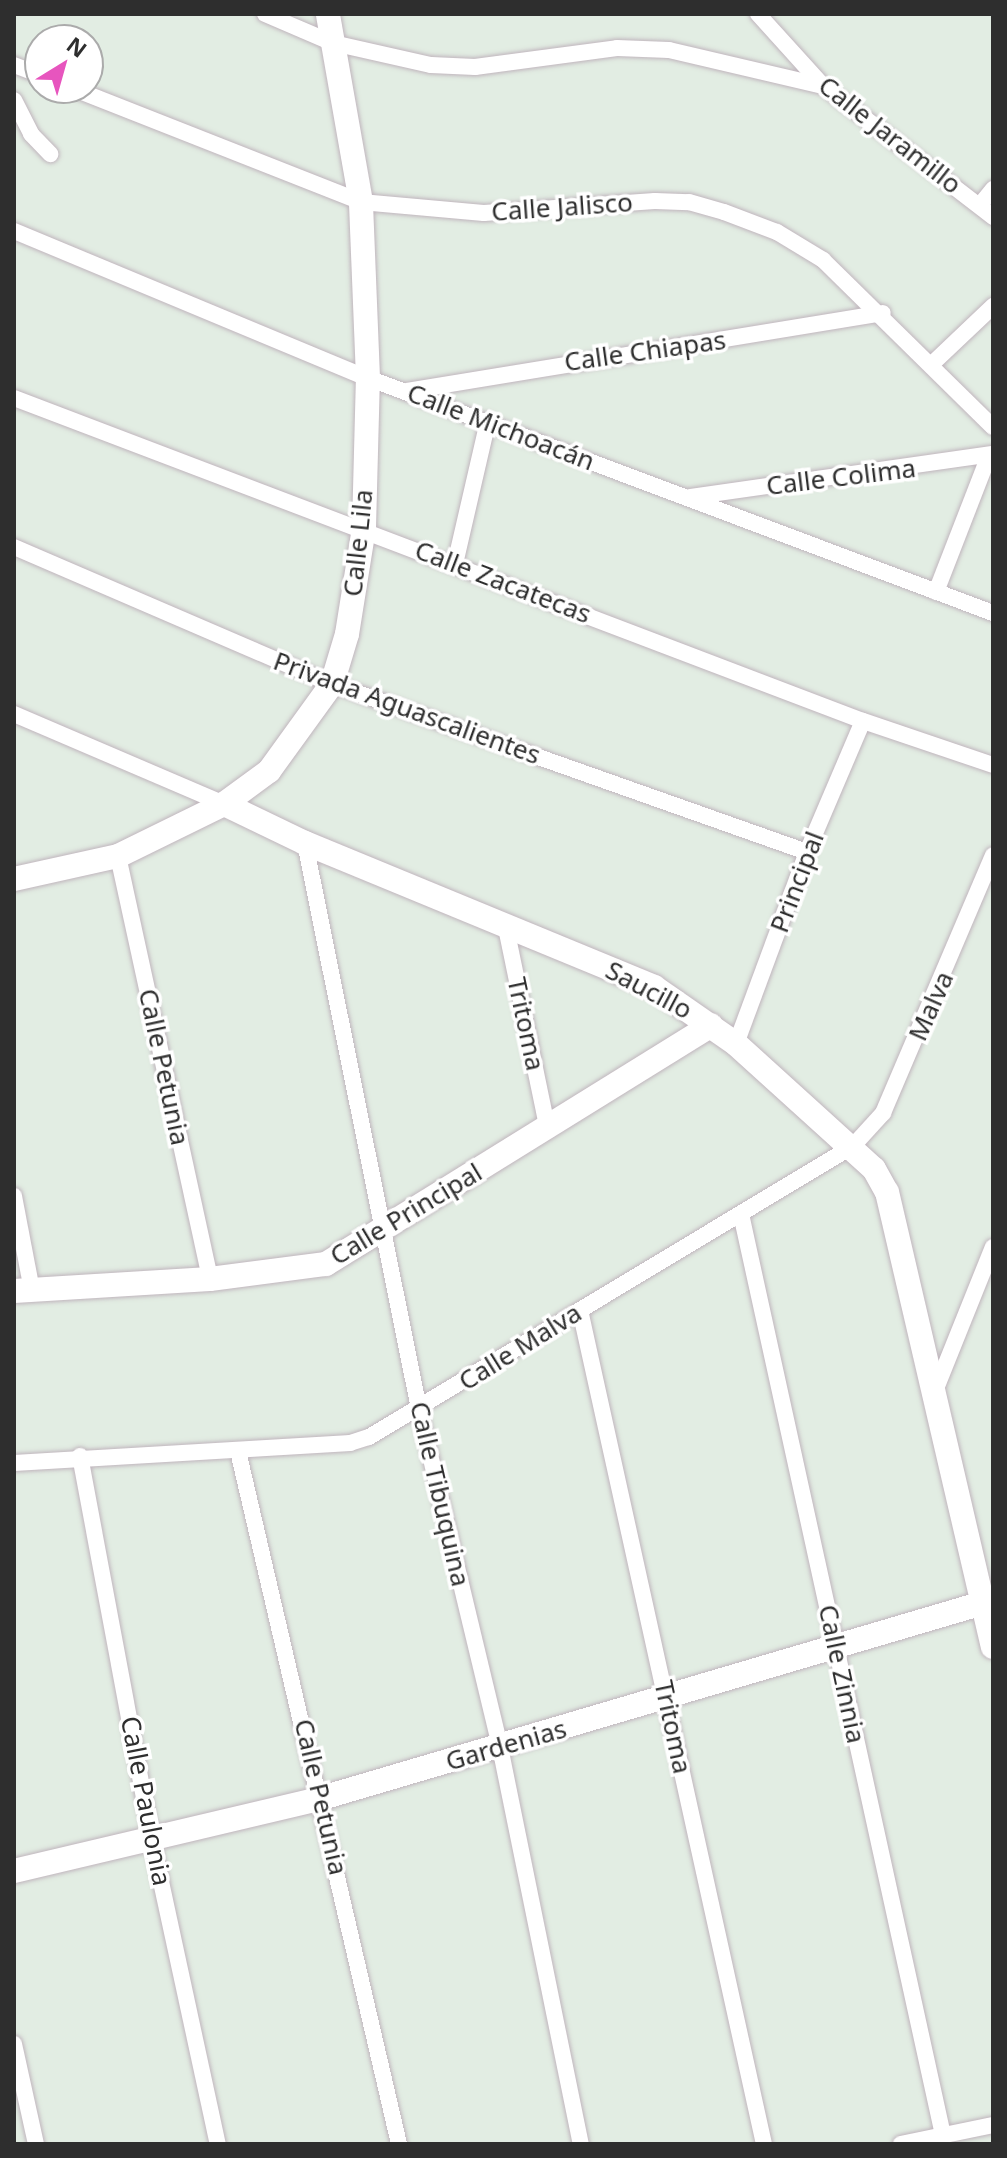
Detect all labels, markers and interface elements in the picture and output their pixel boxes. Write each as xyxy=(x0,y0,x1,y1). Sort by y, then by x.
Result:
north arrow xyxy=(24,24,104,104)
text: N xyxy=(61,29,93,64)
street label: Calle Jaramillo xyxy=(812,70,968,200)
street label: Calle Jalisco xyxy=(490,186,634,228)
street label: Calle Chiapas xyxy=(562,324,728,378)
street label: Calle Michoacán xyxy=(403,377,599,477)
street label: Calle Colima xyxy=(764,452,918,502)
street label: Calle Lila xyxy=(337,488,379,598)
street label: Calle Zacatecas xyxy=(411,534,595,630)
street label: Privada Aguascalientes xyxy=(269,645,545,771)
street label: Principal xyxy=(763,827,831,937)
street label: Saucillo xyxy=(601,954,697,1026)
street label: Malva xyxy=(902,966,960,1046)
street label: Tritoma xyxy=(501,974,551,1074)
street label: Calle Petunia xyxy=(132,986,196,1148)
street label: Calle Principal xyxy=(324,1156,488,1272)
street label: Calle Malva xyxy=(453,1297,587,1397)
street label: Calle Tibuquina xyxy=(404,1399,476,1589)
street label: Calle Zinnia xyxy=(812,1602,872,1746)
street label: Tritoma xyxy=(648,1677,698,1777)
street label: Gardenias xyxy=(442,1713,570,1777)
street label: Calle Paulonia xyxy=(114,1714,178,1888)
street label: Calle Petunia xyxy=(288,1716,354,1878)

